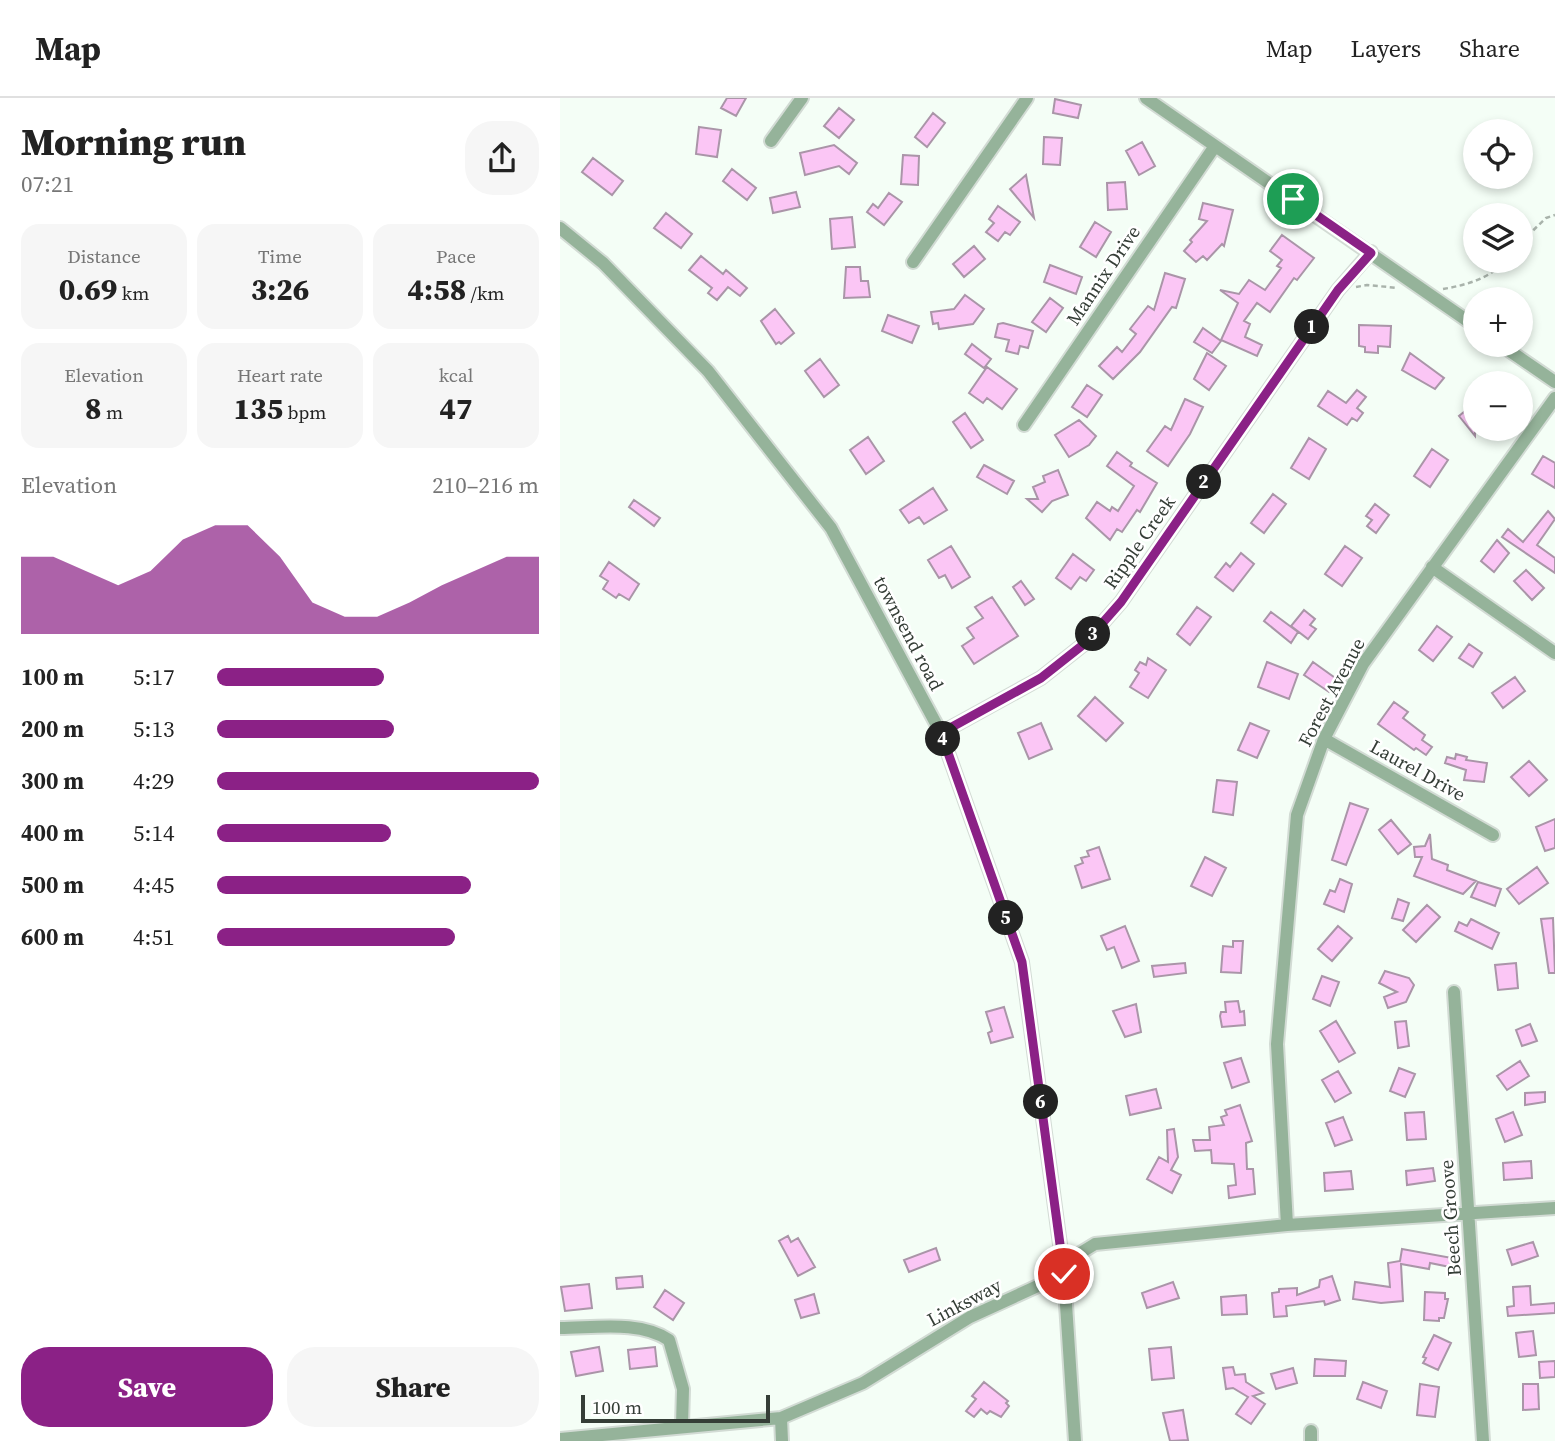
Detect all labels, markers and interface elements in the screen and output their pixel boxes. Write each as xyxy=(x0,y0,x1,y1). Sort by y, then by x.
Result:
text: Map xyxy=(35,26,101,71)
text: Map xyxy=(1266,32,1313,65)
text: Layers xyxy=(1351,32,1421,65)
text: Share xyxy=(1459,32,1520,65)
text: Morning run xyxy=(21,116,246,168)
map controls xyxy=(1463,119,1533,441)
button: locate xyxy=(1463,119,1533,189)
button: share xyxy=(465,121,539,195)
text: 07:21 xyxy=(21,168,74,200)
pin xyxy=(1263,169,1323,229)
icon: arrive xyxy=(1274,180,1312,218)
button: layers xyxy=(1463,203,1533,273)
street label: Mannix Drive xyxy=(1060,220,1146,330)
text: Distance xyxy=(67,243,141,269)
text: Time xyxy=(258,243,302,269)
text: Pace xyxy=(436,243,476,269)
text: 0.69 xyxy=(59,269,117,310)
text: 3:26 xyxy=(251,269,309,310)
text: 4:58 xyxy=(408,269,466,310)
text: km xyxy=(117,280,149,306)
text: /km xyxy=(466,280,504,306)
button: + xyxy=(1463,287,1533,357)
pin: 1 xyxy=(1294,310,1330,344)
text: 1 xyxy=(1306,313,1317,339)
text: Elevation xyxy=(64,362,144,388)
text: Heart rate xyxy=(237,362,323,388)
text: kcal xyxy=(439,362,473,388)
button: − xyxy=(1463,371,1533,441)
text: 8 xyxy=(85,388,101,429)
text: 135 xyxy=(234,388,283,429)
text: 47 xyxy=(439,388,473,429)
text: m xyxy=(101,399,123,425)
text: bpm xyxy=(283,399,327,425)
pin: 2 xyxy=(1186,464,1222,500)
text: 2 xyxy=(1198,468,1209,494)
text: Elevation xyxy=(21,469,117,501)
text: 210–216 m xyxy=(432,469,539,501)
street label: Ripple Creek xyxy=(1097,489,1181,594)
street label: townsend road xyxy=(868,571,950,695)
pin: 3 xyxy=(1076,616,1110,652)
text: 3 xyxy=(1087,620,1098,646)
street label: Forest Avenue xyxy=(1291,633,1371,751)
text: 100 m xyxy=(21,661,84,693)
text: 5:17 xyxy=(133,661,174,693)
text: 200 m xyxy=(21,713,84,745)
text: 5:13 xyxy=(133,713,174,745)
pin: 4 xyxy=(926,722,960,756)
text: 4 xyxy=(937,725,948,751)
street label: Laurel Drive xyxy=(1366,733,1470,807)
text: 300 m xyxy=(21,765,84,797)
text: 4:29 xyxy=(133,765,174,797)
text: 400 m xyxy=(21,817,84,849)
text: 5:14 xyxy=(133,817,174,849)
text: 500 m xyxy=(21,869,84,901)
text: 4:45 xyxy=(133,869,174,901)
pin: 5 xyxy=(988,900,1024,936)
text: 5 xyxy=(1000,904,1011,930)
text: 600 m xyxy=(21,921,84,953)
text: 4:51 xyxy=(133,921,174,953)
pin: 6 xyxy=(1023,1084,1058,1119)
text: 6 xyxy=(1035,1088,1046,1114)
street label: Beech Groove xyxy=(1433,1159,1467,1277)
pin xyxy=(1034,1244,1094,1304)
icon: check xyxy=(1045,1255,1083,1293)
street label: Linksway xyxy=(922,1272,1006,1332)
button: Save xyxy=(21,1347,273,1427)
button: Share xyxy=(287,1347,539,1427)
scale bar xyxy=(581,1392,770,1424)
text: 100 m xyxy=(592,1394,642,1420)

